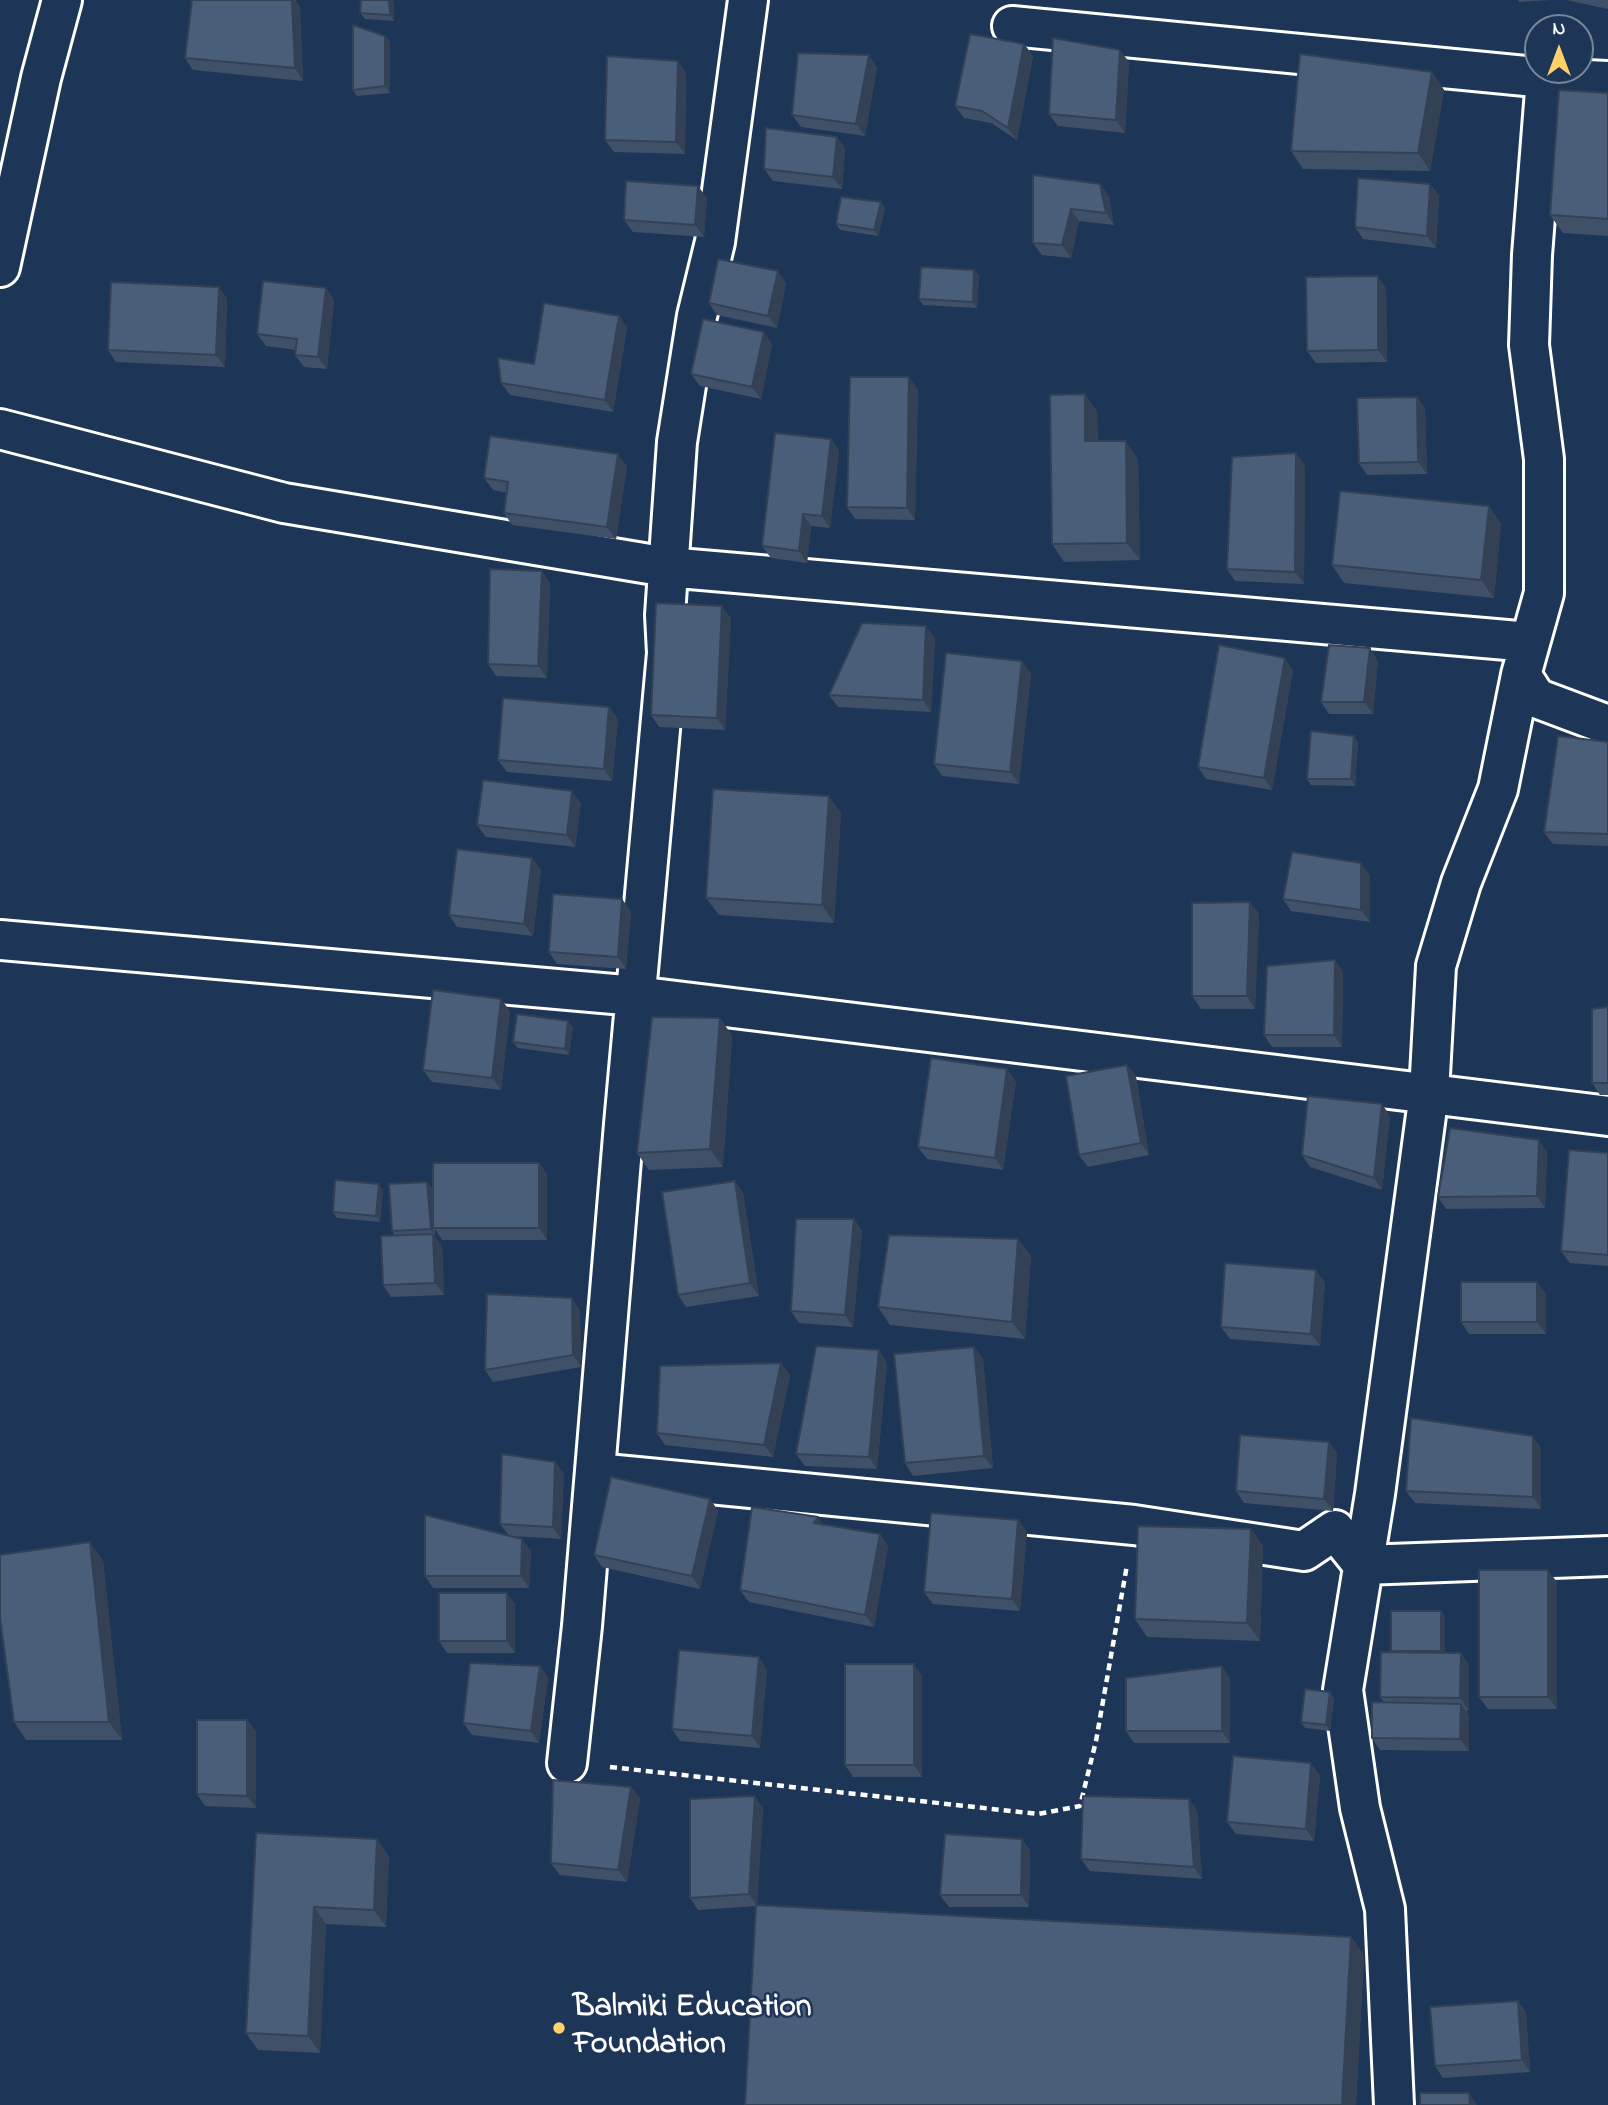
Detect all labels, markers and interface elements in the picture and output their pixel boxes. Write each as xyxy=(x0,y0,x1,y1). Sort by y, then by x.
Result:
north arrow xyxy=(1524,14,1594,84)
text: N xyxy=(1553,16,1565,43)
place label: Balmiki Education Foundation xyxy=(573,1991,812,2066)
marker: Balmiki Education Foundation xyxy=(551,2020,567,2036)

